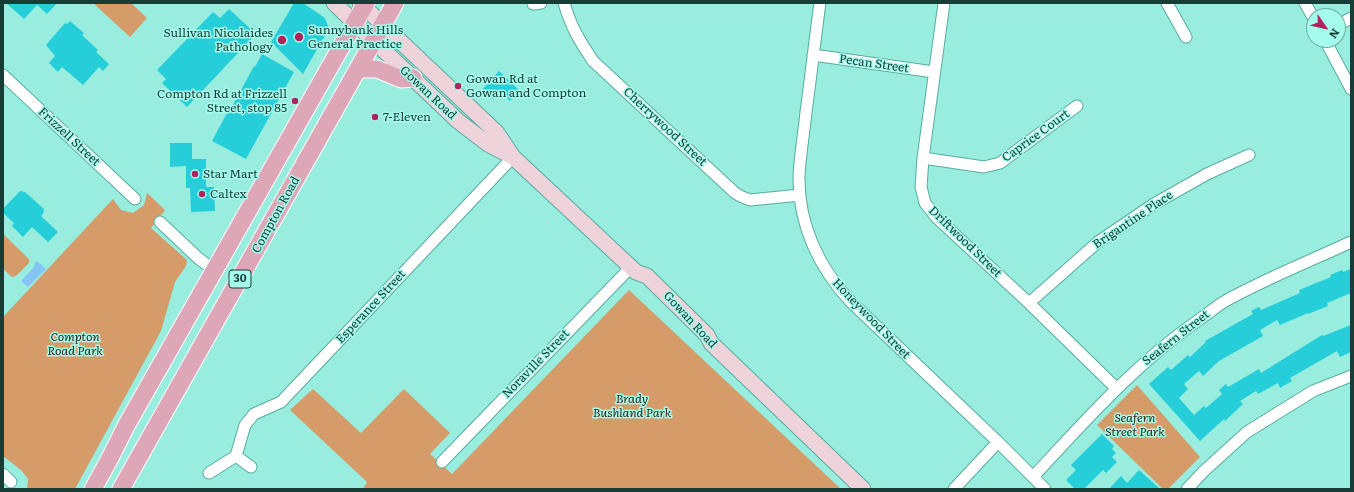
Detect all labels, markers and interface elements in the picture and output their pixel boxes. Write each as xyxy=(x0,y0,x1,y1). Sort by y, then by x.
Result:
north arrow xyxy=(1306,8,1346,48)
place label: Sunnybank Hills General Practice xyxy=(308,23,403,51)
place label: Sullivan Nicolaides Pathology xyxy=(163,26,273,54)
text: N xyxy=(1326,26,1344,42)
marker: Sunnybank Hills General Practice xyxy=(293,31,305,43)
marker: Sullivan Nicolaides Pathology xyxy=(276,34,288,46)
street label: Pecan Street xyxy=(838,52,910,76)
street label: Gowan Road xyxy=(397,63,459,123)
place label: Gowan Rd at Gowan and Compton xyxy=(466,72,586,100)
marker: Gowan Rd at Gowan and Compton xyxy=(453,81,463,91)
street label: Cherrywood Street xyxy=(620,85,710,169)
place label: Compton Rd at Frizzell Street, stop 85 xyxy=(157,87,287,115)
marker: Compton Rd at Frizzell Street, stop 85 xyxy=(290,96,300,106)
street label: Frizzell Street xyxy=(35,105,103,169)
street label: Caprice Court xyxy=(1000,107,1072,165)
place label: 7-Eleven xyxy=(383,110,431,124)
marker: 7-Eleven xyxy=(370,112,380,122)
place label: Star Mart xyxy=(203,167,258,181)
marker: Star Mart xyxy=(190,169,200,179)
street label: Compton Road xyxy=(249,174,303,256)
place label: Caltex xyxy=(210,187,246,201)
street label: Brigantine Place xyxy=(1090,188,1176,252)
marker: Caltex xyxy=(197,189,207,199)
street label: Driftwood Street xyxy=(925,203,1005,281)
street label: Esperance Street xyxy=(333,267,409,347)
road number: 30 xyxy=(229,270,251,288)
street label: Honeywood Street xyxy=(829,276,913,362)
street label: Gowan Road xyxy=(660,289,720,351)
street label: Seafern Street xyxy=(1140,307,1212,369)
street label: Noraville Street xyxy=(500,327,572,401)
park label: Compton Road Park xyxy=(47,330,103,358)
park label: Brady Bushland Park xyxy=(593,392,671,420)
park label: Seafern Street Park xyxy=(1105,411,1165,439)

